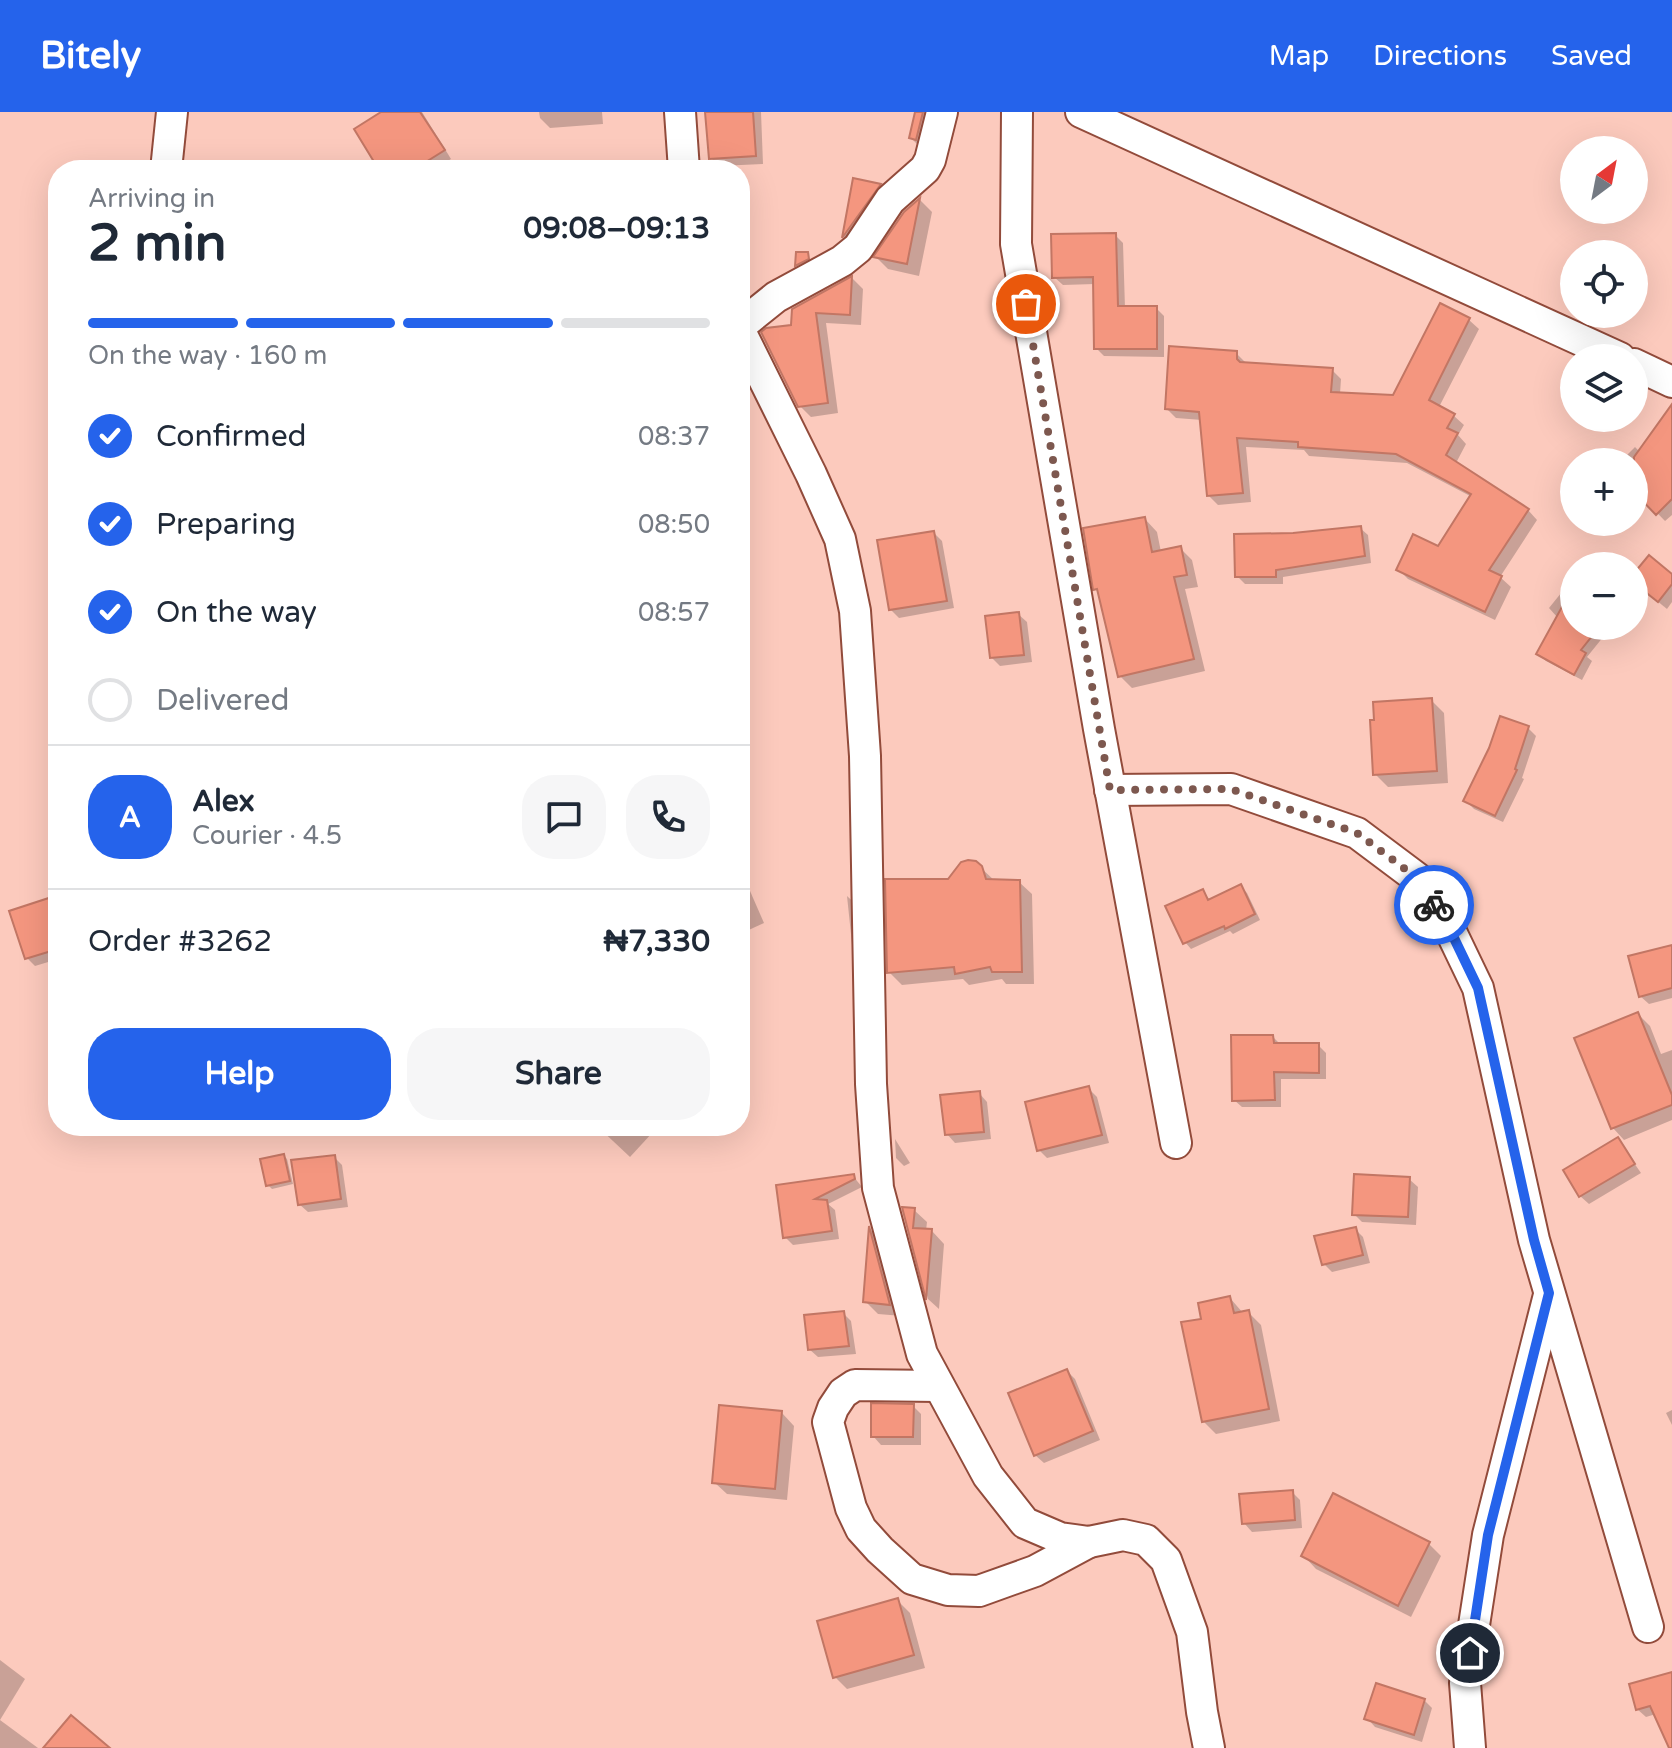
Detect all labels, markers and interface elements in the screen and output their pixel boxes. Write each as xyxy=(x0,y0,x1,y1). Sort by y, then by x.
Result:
text: Bitely xyxy=(40,33,141,79)
text: Map xyxy=(1269,39,1329,73)
text: Directions xyxy=(1373,39,1507,73)
text: Saved xyxy=(1551,39,1632,73)
north arrow xyxy=(1560,136,1648,224)
map controls xyxy=(1560,136,1648,640)
text: Arriving in xyxy=(88,183,215,214)
text: 09:08–09:13 xyxy=(523,210,710,247)
text: 2 min xyxy=(88,212,227,275)
button: locate xyxy=(1560,240,1648,328)
pin xyxy=(992,270,1060,338)
icon: bag xyxy=(1004,282,1048,326)
text: On the way · 160 m xyxy=(88,340,327,371)
button: layers xyxy=(1560,344,1648,432)
icon: check xyxy=(88,414,132,458)
text: Confirmed xyxy=(156,418,307,455)
text: 08:37 xyxy=(638,421,710,452)
button: + xyxy=(1560,448,1648,536)
icon: check xyxy=(88,502,132,546)
text: Preparing xyxy=(156,506,296,543)
text: 08:50 xyxy=(638,509,710,540)
button: − xyxy=(1560,552,1648,640)
icon: check xyxy=(88,590,132,634)
text: On the way xyxy=(156,594,317,631)
text: 08:57 xyxy=(638,597,710,628)
text: Delivered xyxy=(156,682,290,719)
button: chat xyxy=(522,775,606,859)
button: phone xyxy=(626,775,710,859)
text: Alex xyxy=(192,783,255,820)
text: A xyxy=(119,799,141,836)
text: Courier · 4.5 xyxy=(192,820,342,851)
courier xyxy=(1394,865,1474,945)
icon: bike xyxy=(1412,883,1456,927)
text: Order #3262 xyxy=(88,923,272,960)
text: ₦7,330 xyxy=(603,923,710,960)
button: Help xyxy=(88,1028,391,1120)
button: Share xyxy=(407,1028,710,1120)
pin xyxy=(1436,1619,1504,1687)
icon: home xyxy=(1448,1631,1492,1675)

